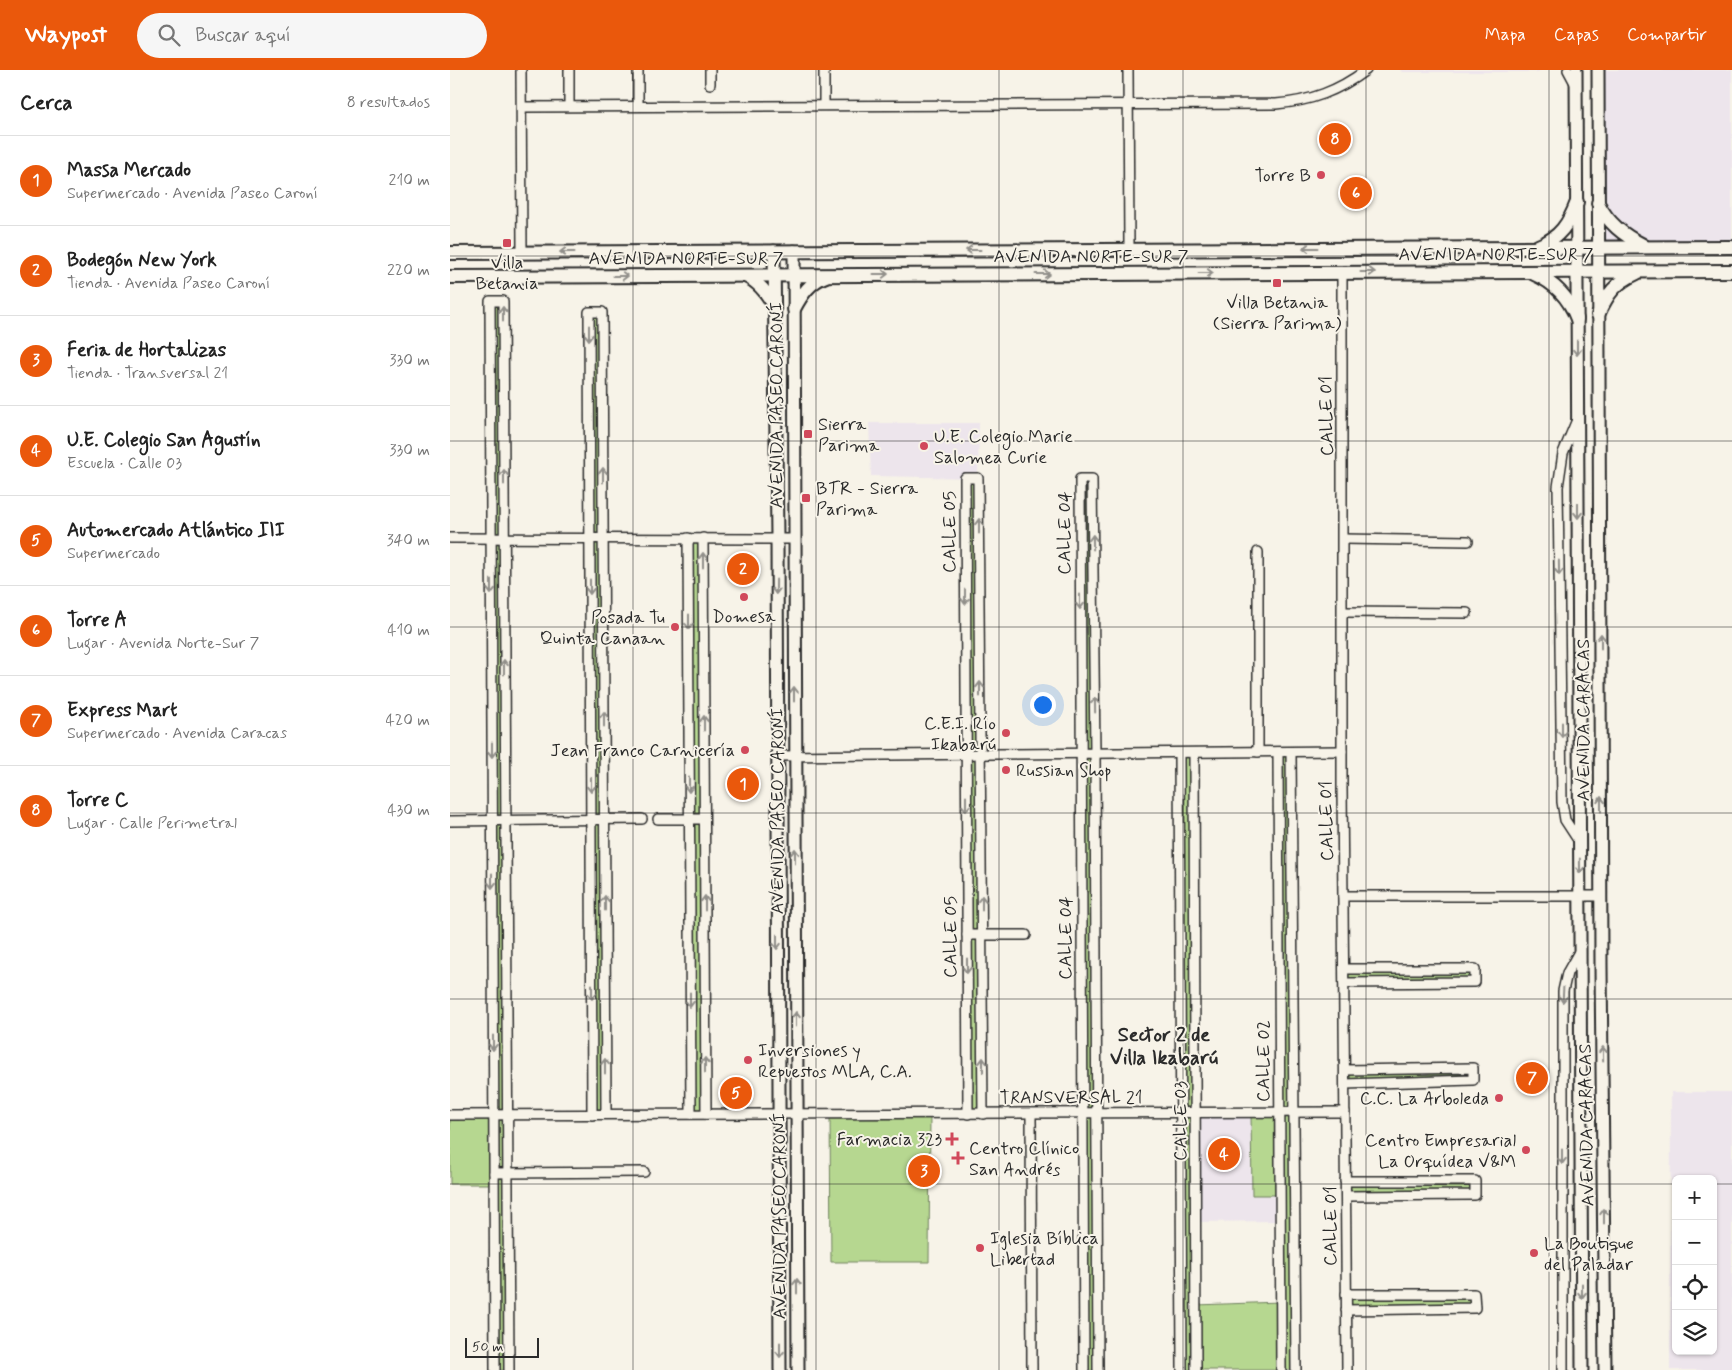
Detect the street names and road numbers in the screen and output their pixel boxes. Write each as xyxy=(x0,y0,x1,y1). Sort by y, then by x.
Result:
street label: AVENIDA NORTE-SUR 7 xyxy=(1398,243,1594,267)
street label: AVENIDA NORTE-SUR 7 xyxy=(993,245,1189,269)
street label: AVENIDA NORTE-SUR 7 xyxy=(588,247,784,271)
street label: AVENIDA PASEO CARONÍ xyxy=(765,302,789,508)
street label: CALLE 01 xyxy=(1314,376,1340,456)
street label: CALLE 05 xyxy=(938,491,962,573)
street label: CALLE 04 xyxy=(1053,491,1077,575)
street label: AVENIDA CARACAS xyxy=(1572,639,1596,801)
street label: AVENIDA PASEO CARONÍ xyxy=(766,708,790,914)
street label: CALLE 01 xyxy=(1314,781,1340,861)
street label: CALLE 05 xyxy=(939,896,963,978)
street label: CALLE 04 xyxy=(1054,896,1078,980)
street label: CALLE 02 xyxy=(1252,1020,1276,1102)
street label: AVENIDA CARACAS xyxy=(1574,1043,1600,1206)
street label: CALLE 03 xyxy=(1169,1081,1193,1161)
street label: TRANSVERSAL 21 xyxy=(1000,1086,1143,1110)
street label: AVENIDA PASEO CARONÍ xyxy=(768,1113,792,1319)
street label: CALLE 01 xyxy=(1319,1186,1343,1266)

